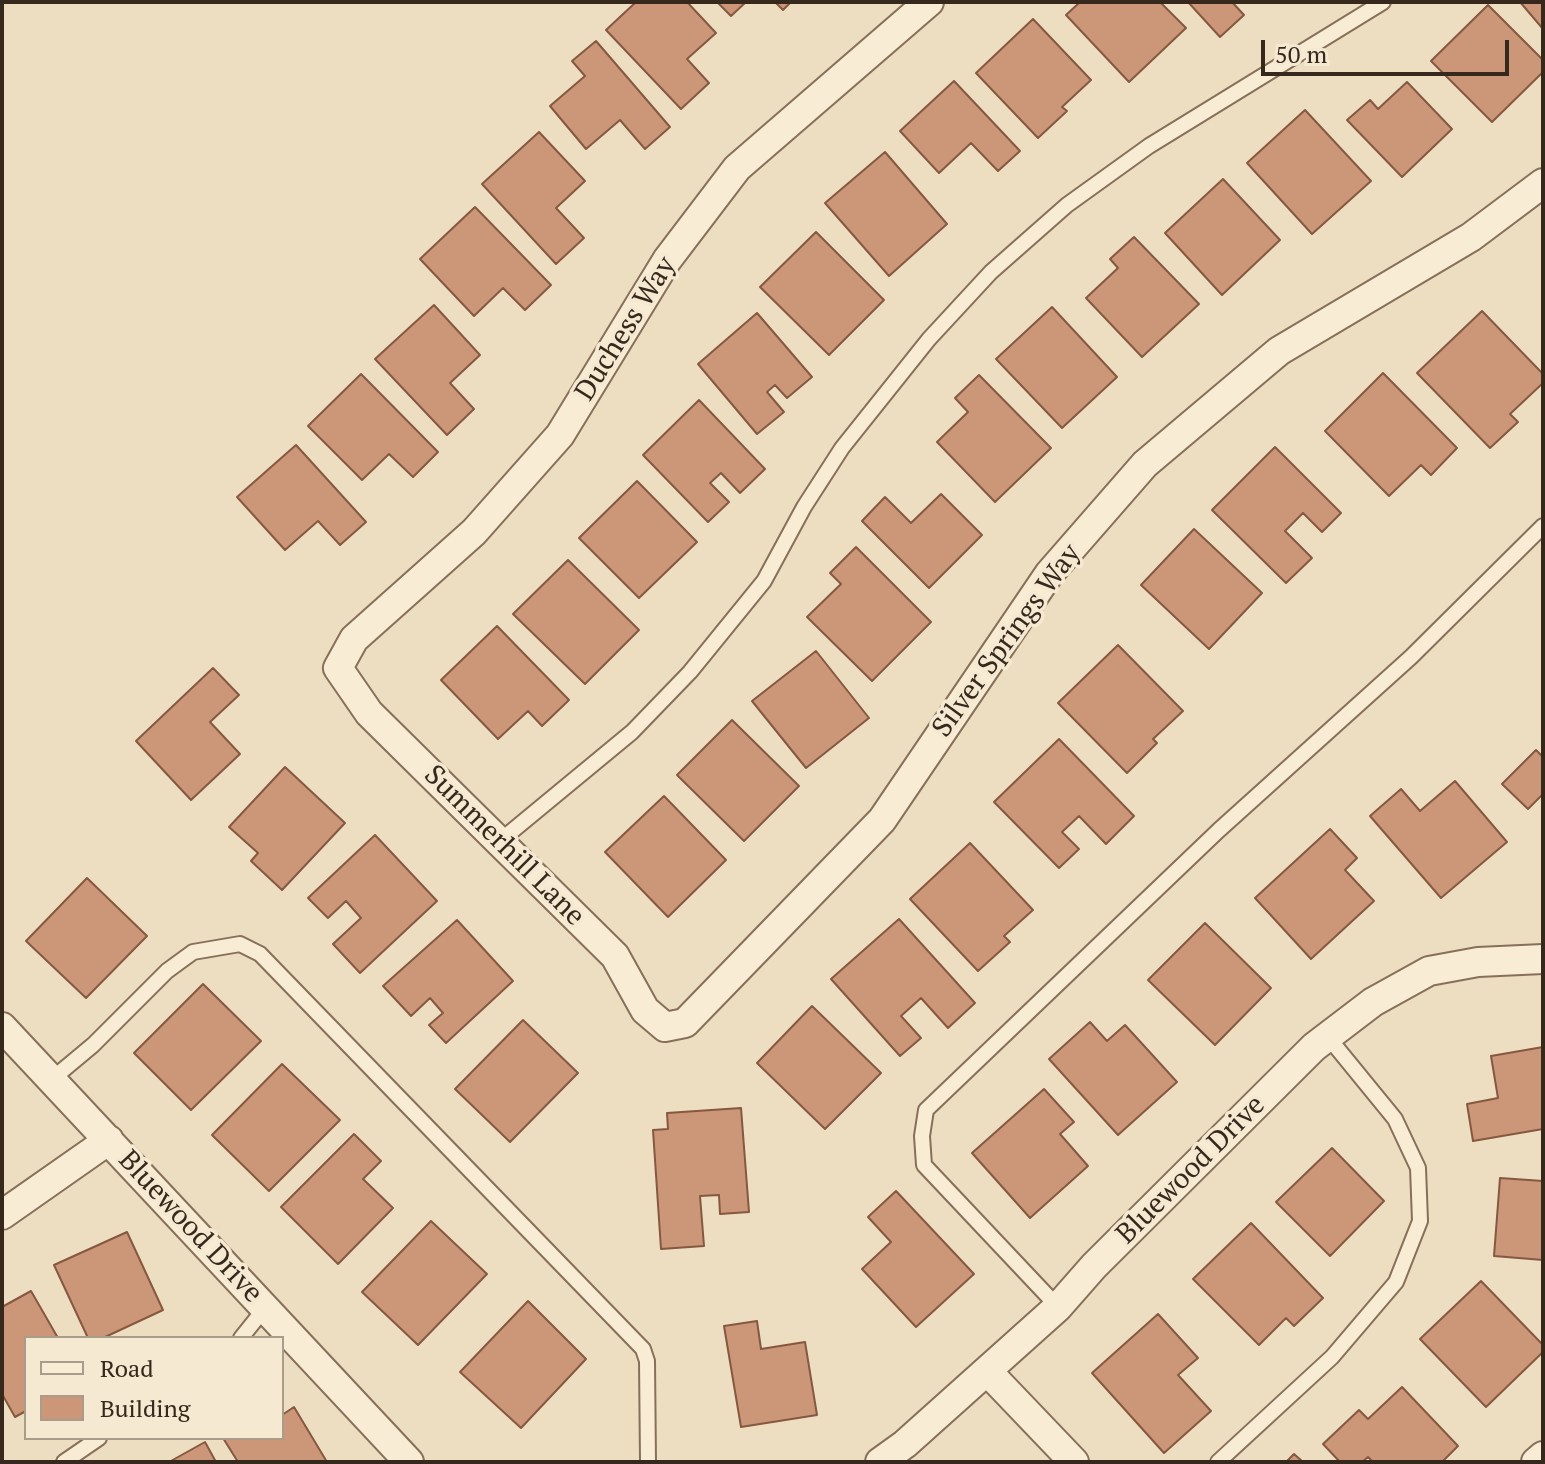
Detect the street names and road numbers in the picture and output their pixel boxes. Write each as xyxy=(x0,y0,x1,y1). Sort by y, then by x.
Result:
street label: Duchess Way xyxy=(569,251,683,407)
street label: Silver Springs Way xyxy=(926,538,1088,744)
street label: Summerhill Lane xyxy=(417,759,591,933)
street label: Bluewood Drive xyxy=(1110,1089,1272,1251)
street label: Bluewood Drive xyxy=(111,1144,269,1310)

